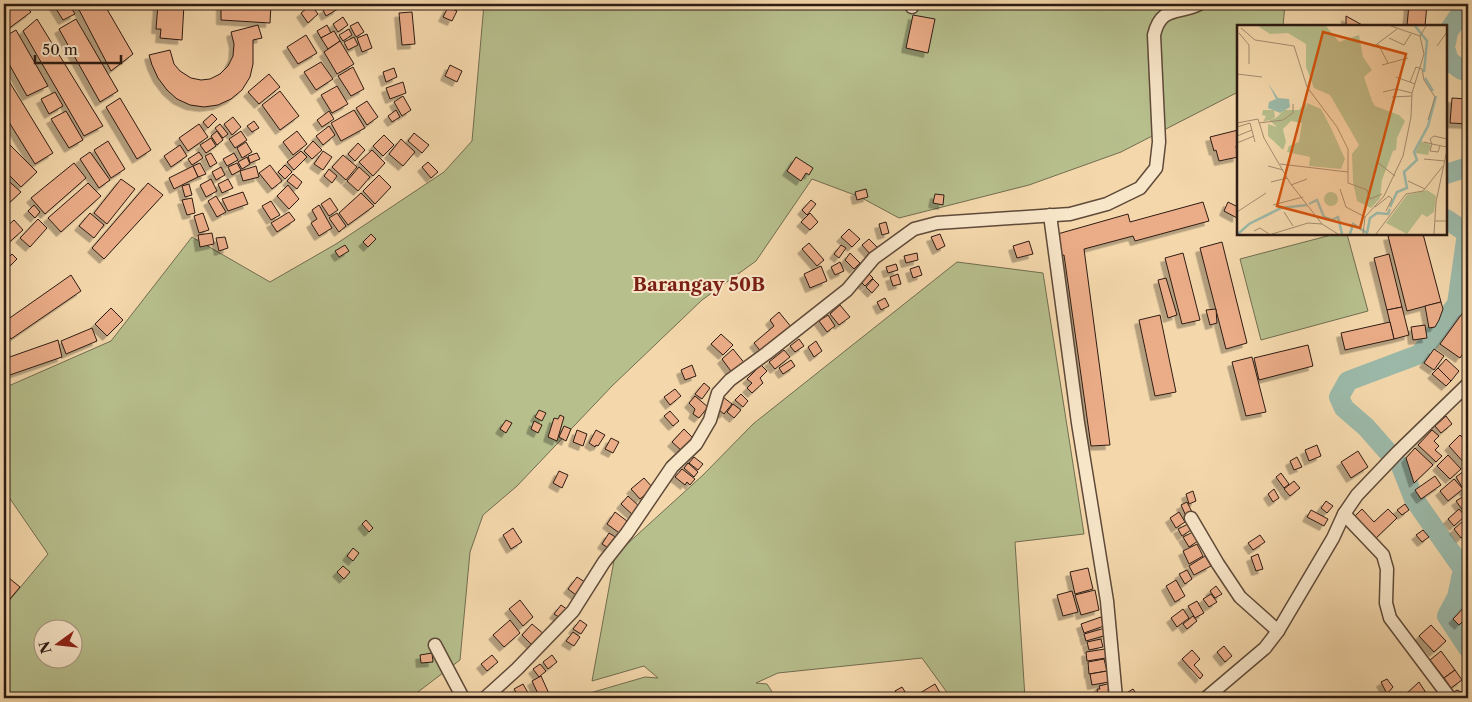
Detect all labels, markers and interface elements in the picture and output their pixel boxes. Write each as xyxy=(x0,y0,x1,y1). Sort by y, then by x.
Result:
inset map xyxy=(1237,25,1447,235)
scale bar xyxy=(35,32,121,64)
text: 50 m xyxy=(42,40,78,59)
district label: Barangay 50B xyxy=(633,273,765,296)
north arrow xyxy=(32,620,82,670)
text: N xyxy=(35,639,56,656)

